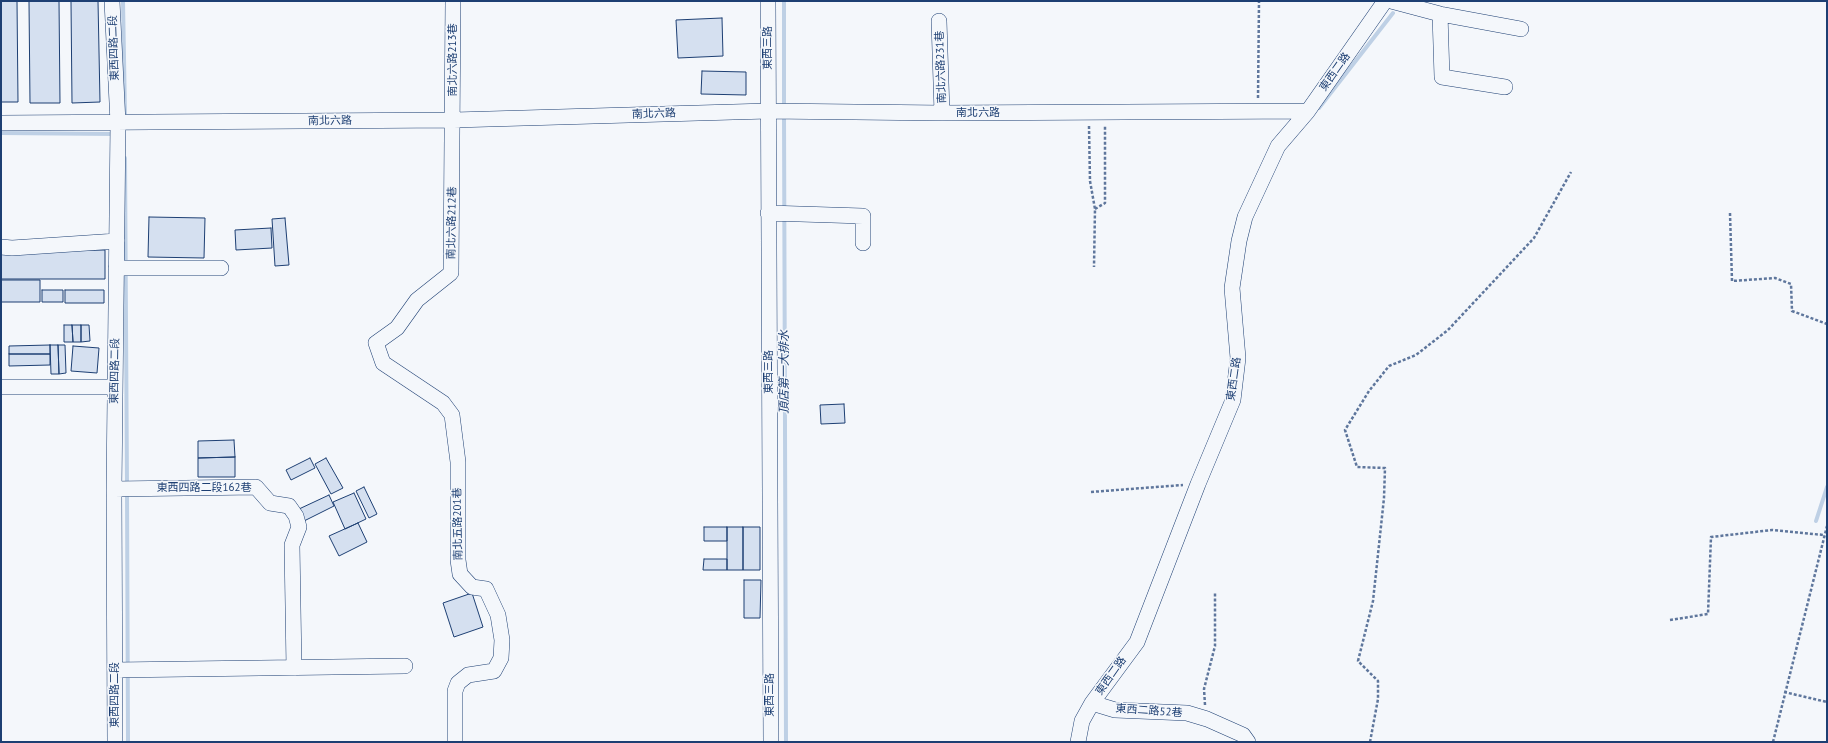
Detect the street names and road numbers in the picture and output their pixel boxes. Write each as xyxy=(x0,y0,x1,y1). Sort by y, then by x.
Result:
street label: 東西四路二段 xyxy=(106,15,122,81)
street label: 南北六路213巷 xyxy=(446,24,460,96)
street label: 東西三路 xyxy=(761,26,775,70)
street label: 南北六路231巷 xyxy=(933,30,949,104)
street label: 東西二路 xyxy=(1317,50,1353,94)
street label: 南北六路 xyxy=(956,106,1000,120)
street label: 南北六路 xyxy=(632,107,676,121)
street label: 南北六路 xyxy=(308,114,352,128)
street label: 南北六路212巷 xyxy=(445,186,459,260)
street label: 東西四路二段 xyxy=(108,338,122,404)
street label: 東西三路 xyxy=(762,350,776,394)
street label: 東西二路 xyxy=(1224,356,1244,402)
street label: 東西四路二段162巷 xyxy=(157,481,251,495)
street label: 南北五路201巷 xyxy=(451,487,465,561)
street label: 東西二路 xyxy=(1093,654,1129,698)
street label: 東西四路二段 xyxy=(108,662,122,728)
street label: 東西三路 xyxy=(763,673,777,717)
street label: 東西二路52巷 xyxy=(1115,702,1183,720)

